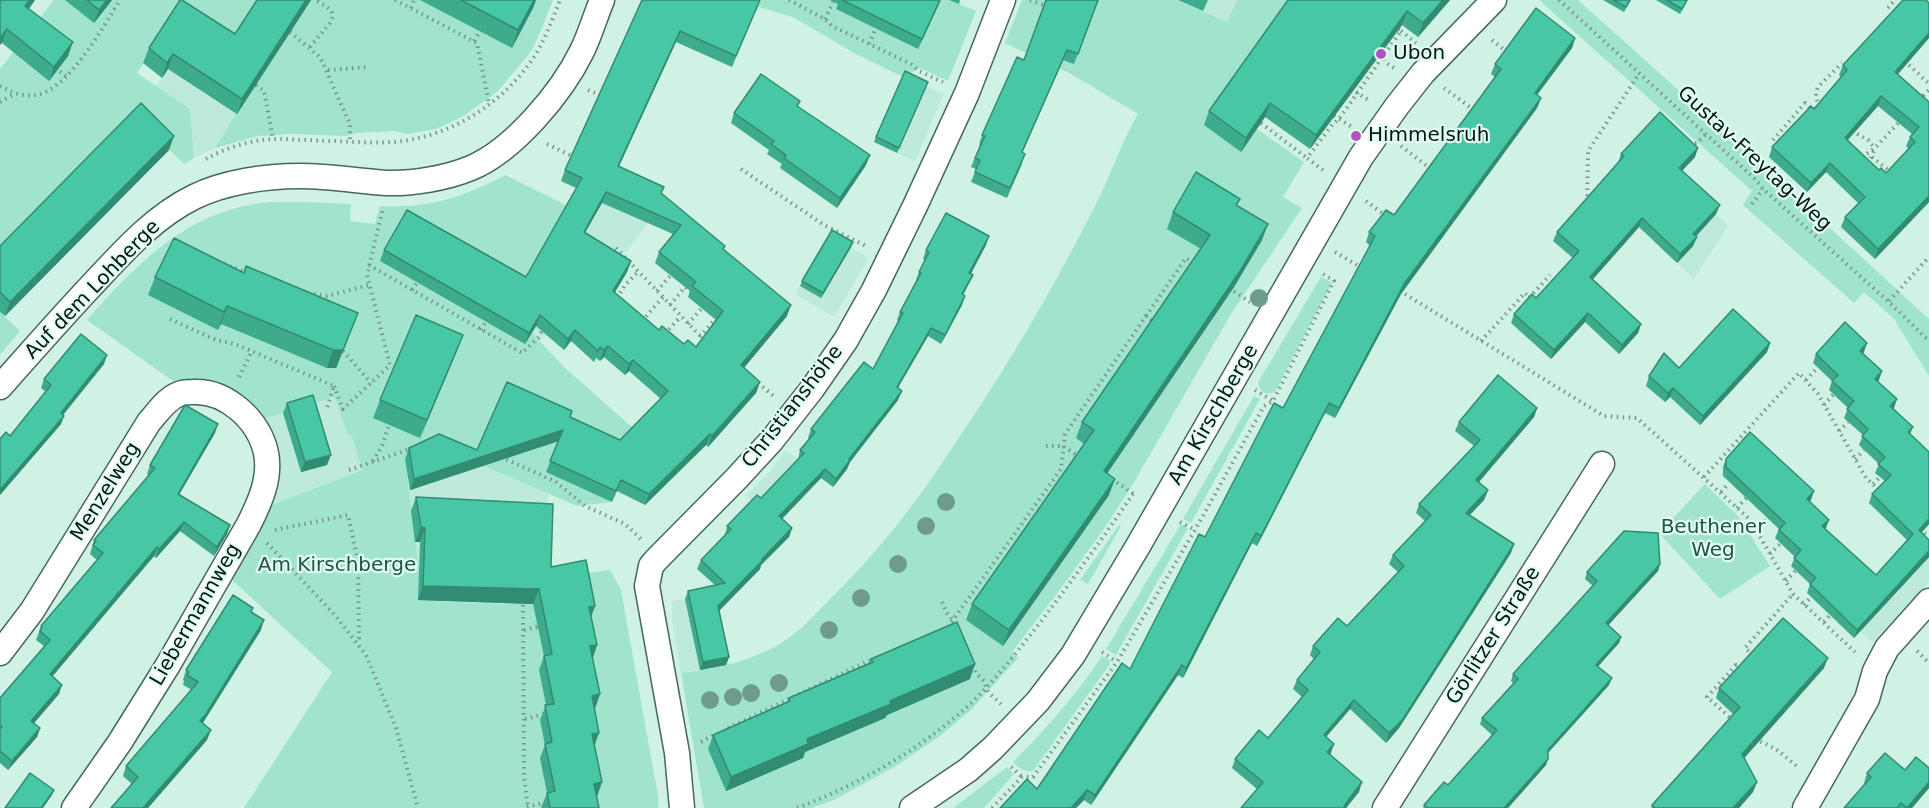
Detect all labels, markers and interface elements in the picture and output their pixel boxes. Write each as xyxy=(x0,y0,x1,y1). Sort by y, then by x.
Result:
place label: Ubon xyxy=(1393,42,1445,66)
marker: Ubon xyxy=(1374,47,1388,61)
street label: Gustav-Freytag-Weg xyxy=(1672,81,1836,237)
place label: Himmelsruh xyxy=(1368,124,1489,148)
marker: Himmelsruh xyxy=(1349,129,1363,143)
street label: Auf dem Lohberge xyxy=(20,215,166,365)
street label: Am Kirschberge xyxy=(1164,340,1264,490)
street label: Christianshöhe xyxy=(738,341,848,473)
street label: Menzelweg xyxy=(66,438,146,546)
park label: Beuthener Weg xyxy=(1661,516,1765,563)
street label: Liebermannweg xyxy=(146,540,246,690)
park label: Am Kirschberge xyxy=(258,554,416,578)
street label: Görlitzer Straße xyxy=(1442,563,1546,709)

